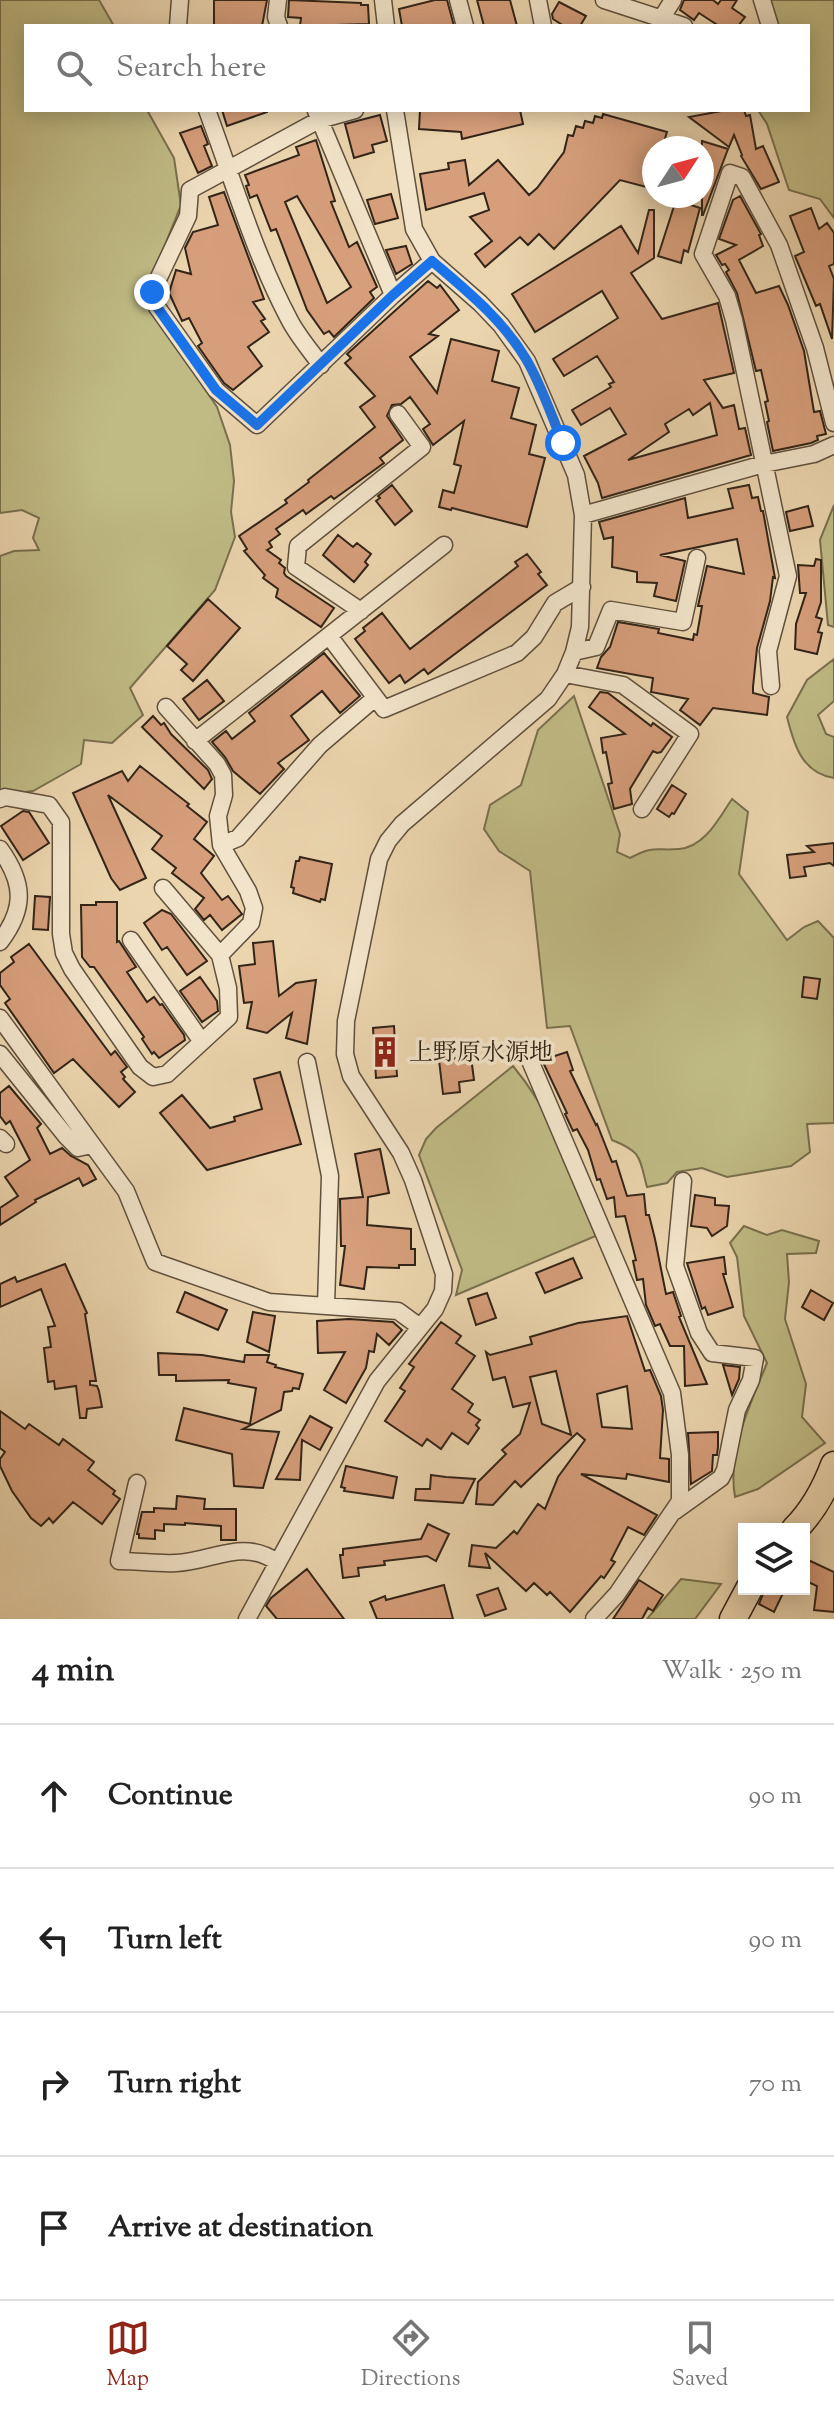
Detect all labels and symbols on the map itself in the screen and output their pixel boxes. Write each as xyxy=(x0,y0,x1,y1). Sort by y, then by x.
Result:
north arrow xyxy=(642,136,714,208)
route end xyxy=(134,274,170,310)
route start xyxy=(545,425,581,461)
building icon: 上野原水源地 xyxy=(368,1035,402,1069)
place label: 上野原水源地 xyxy=(409,1037,553,1071)

